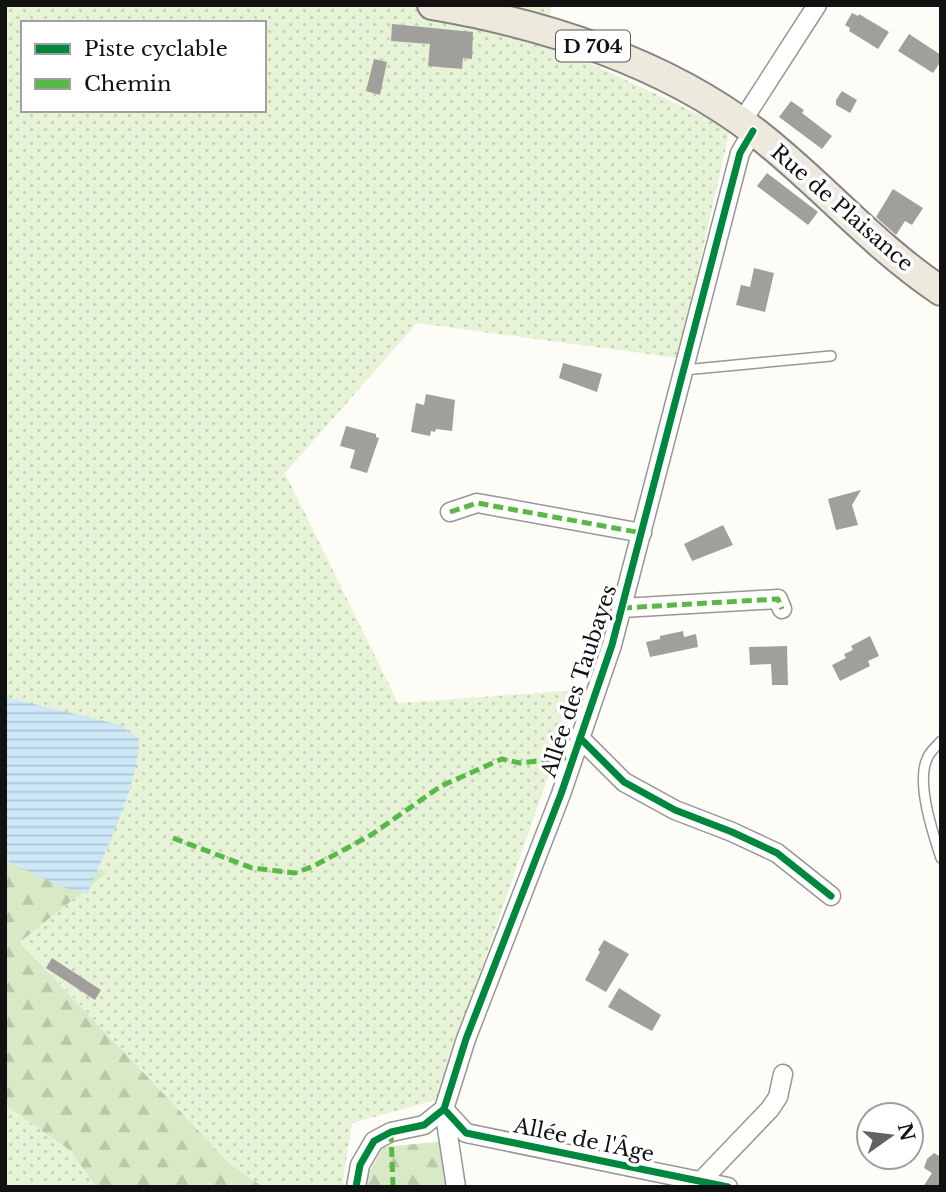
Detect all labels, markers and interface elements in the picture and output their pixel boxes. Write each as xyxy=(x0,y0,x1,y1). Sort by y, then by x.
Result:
legend xyxy=(21,21,266,112)
road number: D 704 xyxy=(556,30,630,61)
text: Piste cyclable xyxy=(84,36,228,62)
text: Chemin xyxy=(84,71,172,97)
street label: Rue de Plaisance xyxy=(766,139,918,277)
street label: Allée des Taubayes xyxy=(535,581,622,782)
north arrow xyxy=(855,1101,925,1171)
street label: Allée de l'Âge xyxy=(510,1112,657,1168)
text: N xyxy=(893,1121,919,1144)

